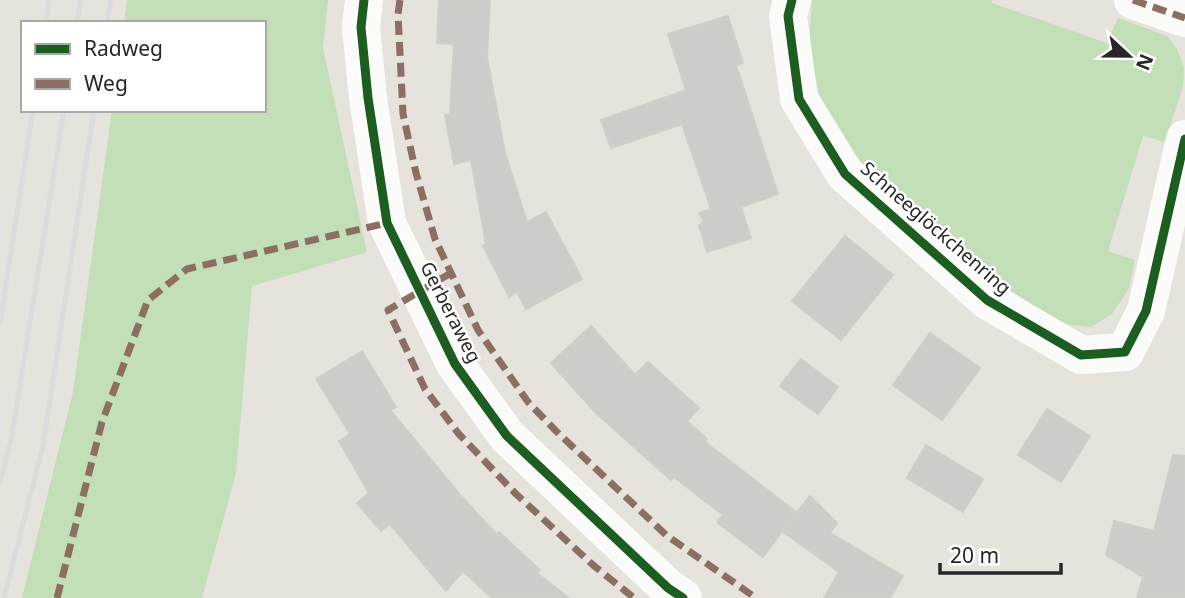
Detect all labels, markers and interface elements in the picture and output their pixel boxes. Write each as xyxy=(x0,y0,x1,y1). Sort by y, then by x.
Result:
legend xyxy=(21,21,266,112)
north arrow xyxy=(1094,21,1164,91)
text: Radweg xyxy=(84,34,163,62)
text: N xyxy=(1130,50,1160,74)
text: Weg xyxy=(84,69,128,97)
street label: Schneeglöckchenring xyxy=(855,155,1017,301)
street label: Gerberaweg xyxy=(414,257,488,367)
scale bar xyxy=(940,532,1061,576)
text: 20 m xyxy=(950,541,999,569)

